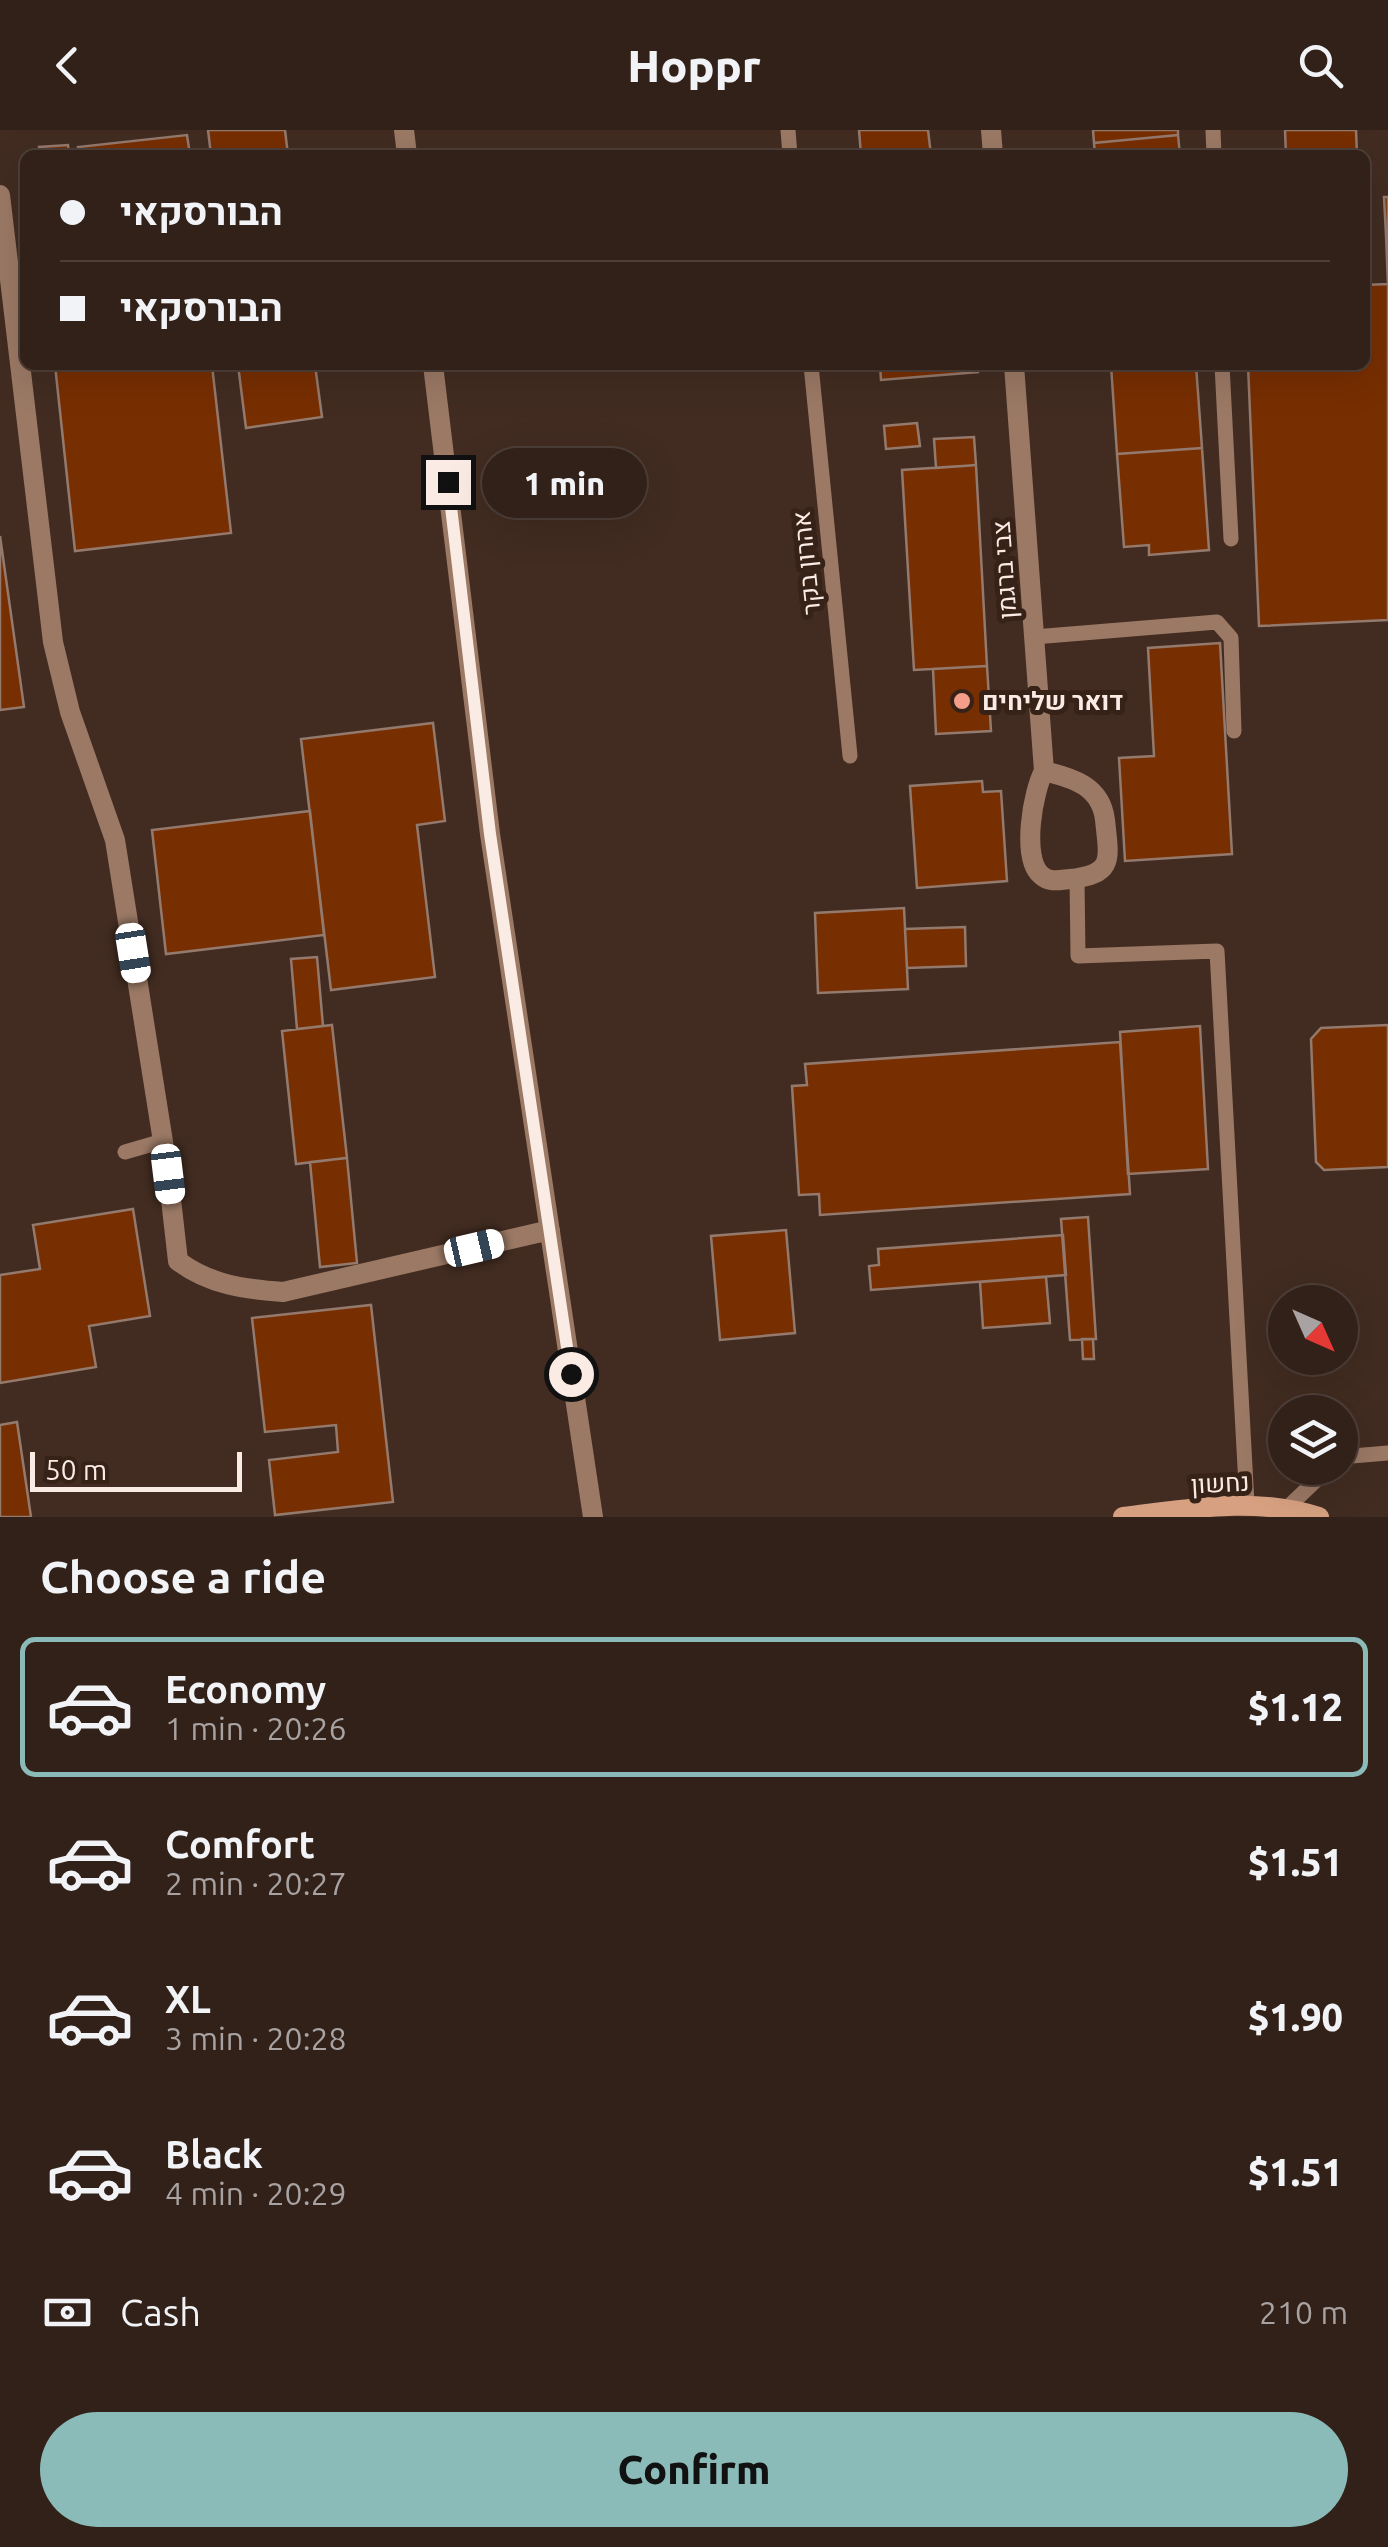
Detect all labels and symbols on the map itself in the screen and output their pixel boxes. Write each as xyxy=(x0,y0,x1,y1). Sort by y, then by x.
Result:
callout: 1 min xyxy=(483,447,648,517)
route end xyxy=(426,460,471,505)
street label: אהרון בקר xyxy=(787,510,825,616)
street label: צבי ברגמן xyxy=(987,520,1021,620)
place label: דואר שליחים xyxy=(982,687,1123,715)
marker: דואר שליחים xyxy=(951,690,973,712)
car xyxy=(113,921,153,985)
car xyxy=(149,1142,187,1206)
car xyxy=(441,1227,507,1269)
north arrow xyxy=(1268,1285,1358,1375)
route start xyxy=(549,1352,594,1397)
scale bar xyxy=(30,1447,242,1492)
street label: נחשון xyxy=(1190,1467,1250,1499)

